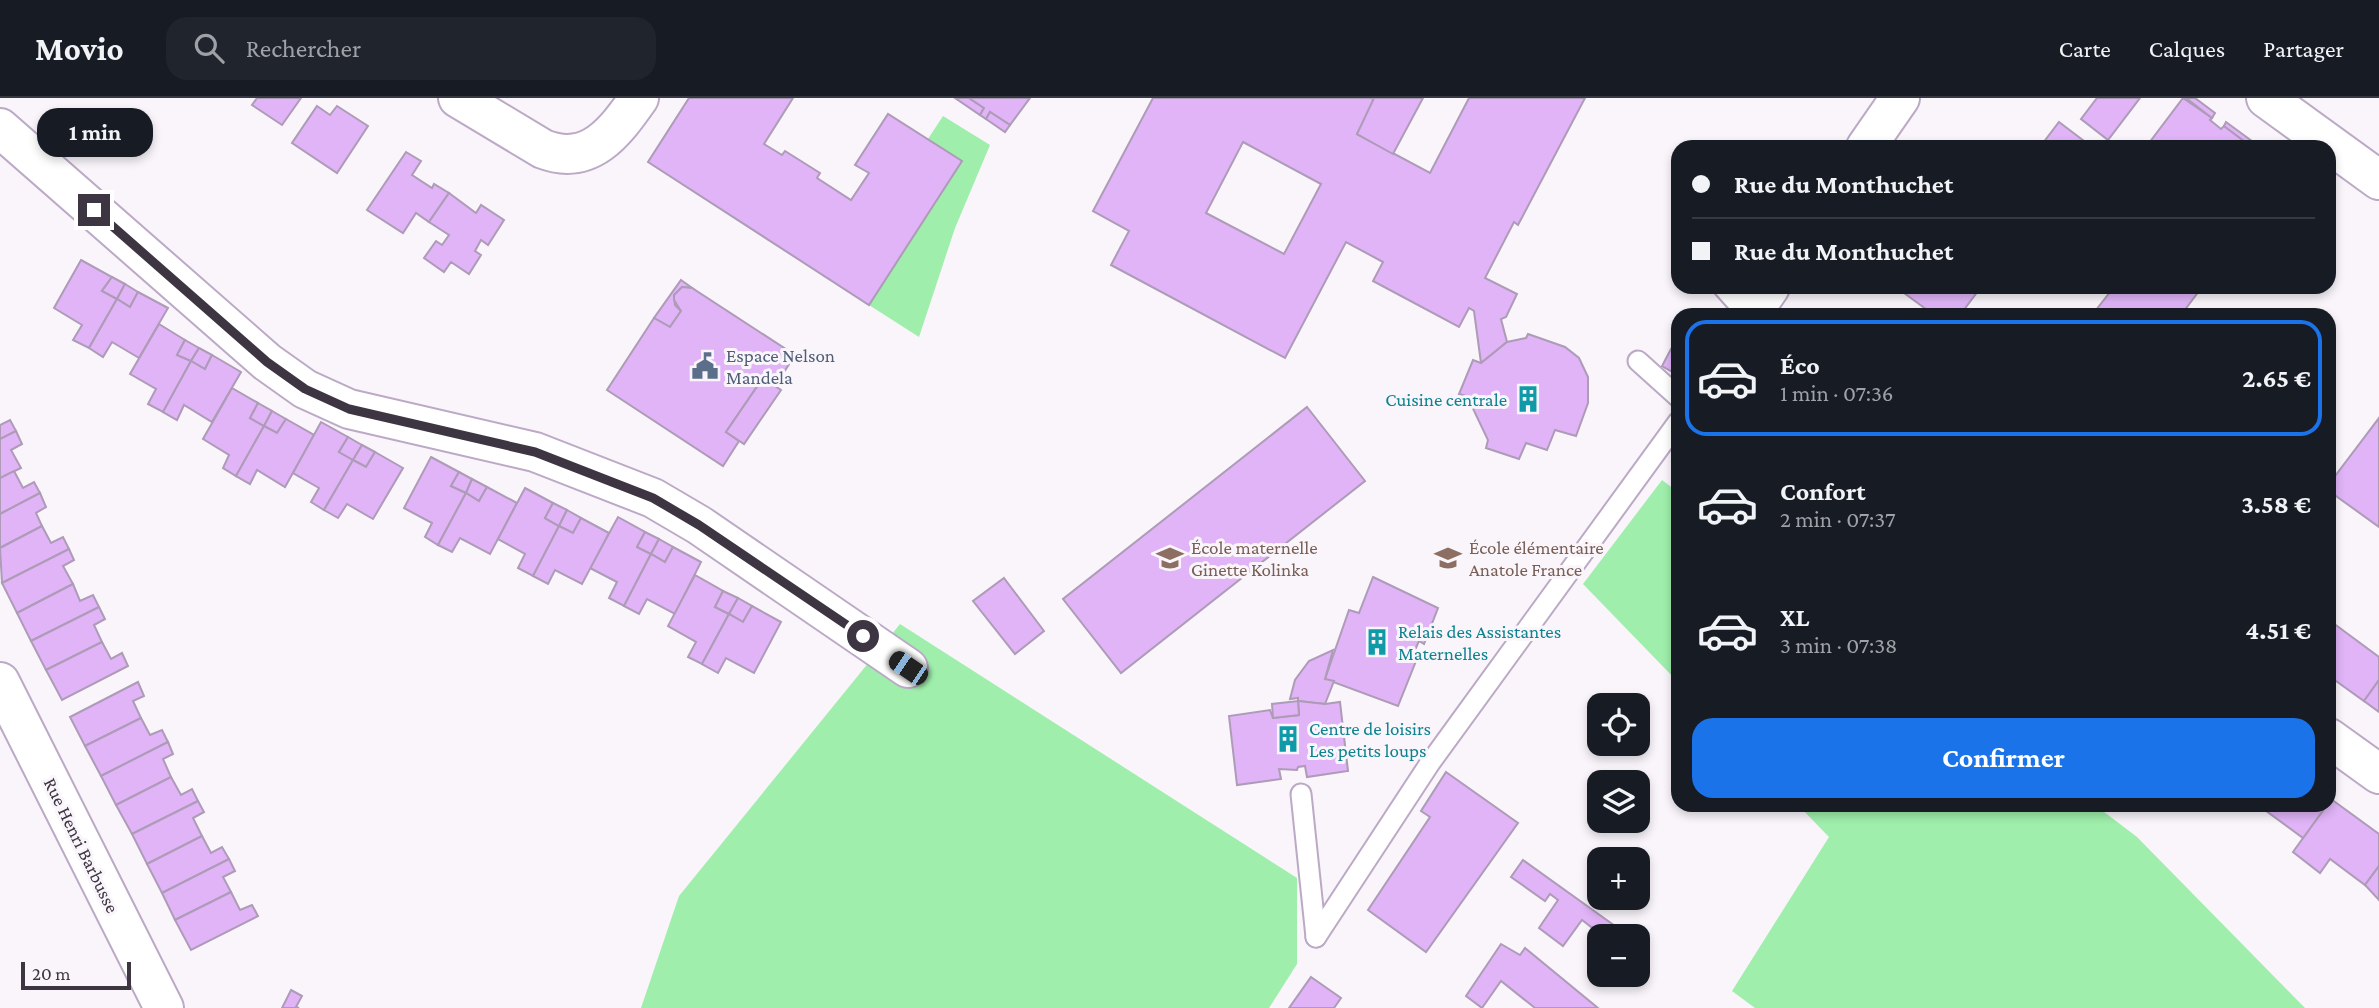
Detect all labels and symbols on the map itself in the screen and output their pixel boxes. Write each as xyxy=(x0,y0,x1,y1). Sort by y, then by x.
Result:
callout: 1 min xyxy=(36,108,152,158)
route end xyxy=(78,194,110,226)
place label: Espace Nelson Mandela xyxy=(726,345,835,388)
public building icon: Espace Nelson Mandela xyxy=(690,351,720,381)
building icon: Cuisine centrale xyxy=(1513,384,1543,414)
place label: Cuisine centrale xyxy=(1385,389,1507,410)
place label: École maternelle Ginette Kolinka xyxy=(1191,537,1318,580)
place label: École élémentaire Anatole France xyxy=(1469,537,1604,580)
school or university icon: École maternelle Ginette Kolinka xyxy=(1155,543,1185,573)
school or university icon: École élémentaire Anatole France xyxy=(1433,543,1463,573)
route start xyxy=(847,620,879,652)
place label: Relais des Assistantes Maternelles xyxy=(1398,621,1561,664)
building icon: Relais des Assistantes Maternelles xyxy=(1362,627,1392,657)
car xyxy=(885,648,932,688)
place label: Centre de loisirs Les petits loups xyxy=(1309,718,1431,761)
building icon: Centre de loisirs Les petits loups xyxy=(1273,724,1303,754)
street label: Rue Henri Barbusse xyxy=(40,774,123,916)
scale bar xyxy=(21,959,131,991)

